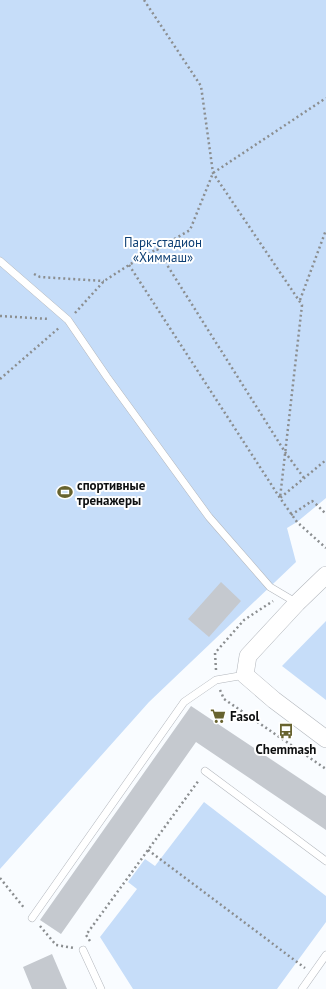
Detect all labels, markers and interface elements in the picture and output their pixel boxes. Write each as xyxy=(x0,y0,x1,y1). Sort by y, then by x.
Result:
park label: Парк-стадион «Химмаш» xyxy=(124,234,202,266)
place label: спортивные тренажеры xyxy=(77,477,146,509)
sports icon: спортивные тренажеры xyxy=(56,483,74,501)
supermarket icon: Fasol xyxy=(209,707,227,725)
place label: Fasol xyxy=(230,708,260,725)
bus stop icon: Chemmash xyxy=(277,722,295,740)
place label: Chemmash xyxy=(256,741,316,758)

